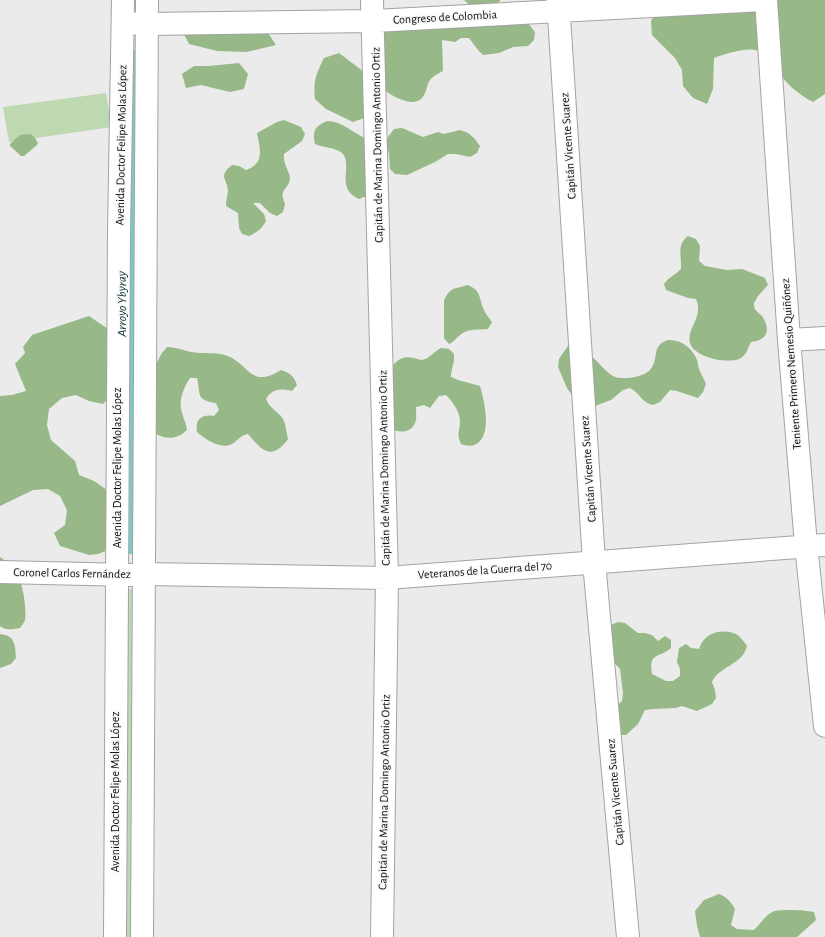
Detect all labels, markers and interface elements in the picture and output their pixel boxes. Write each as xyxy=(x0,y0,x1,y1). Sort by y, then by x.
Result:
street label: Congreso de Colombia xyxy=(393,8,498,26)
street label: Capitán de Marina Domingo Antonio Ortiz xyxy=(369,47,385,243)
street label: Avenida Doctor Felipe Molas López xyxy=(114,65,128,225)
street label: Capitán Vicente Suarez xyxy=(558,92,578,200)
water label: Arroyo Ybyray xyxy=(116,271,129,338)
street label: Teniente Primero Nemesio Quiñónez xyxy=(779,278,804,450)
street label: Capitán de Marina Domingo Antonio Ortiz xyxy=(376,370,392,566)
street label: Avenida Doctor Felipe Molas López xyxy=(111,388,123,548)
street label: Capitán Vicente Suarez xyxy=(578,415,598,523)
street label: Veteranos de la Guerra del 70 xyxy=(417,559,553,581)
street label: Coronel Carlos Fernández xyxy=(13,566,131,580)
street label: Capitán de Marina Domingo Antonio Ortiz xyxy=(376,694,392,890)
street label: Avenida Doctor Felipe Molas López xyxy=(109,712,121,872)
street label: Capitán Vicente Suarez xyxy=(604,738,626,846)

